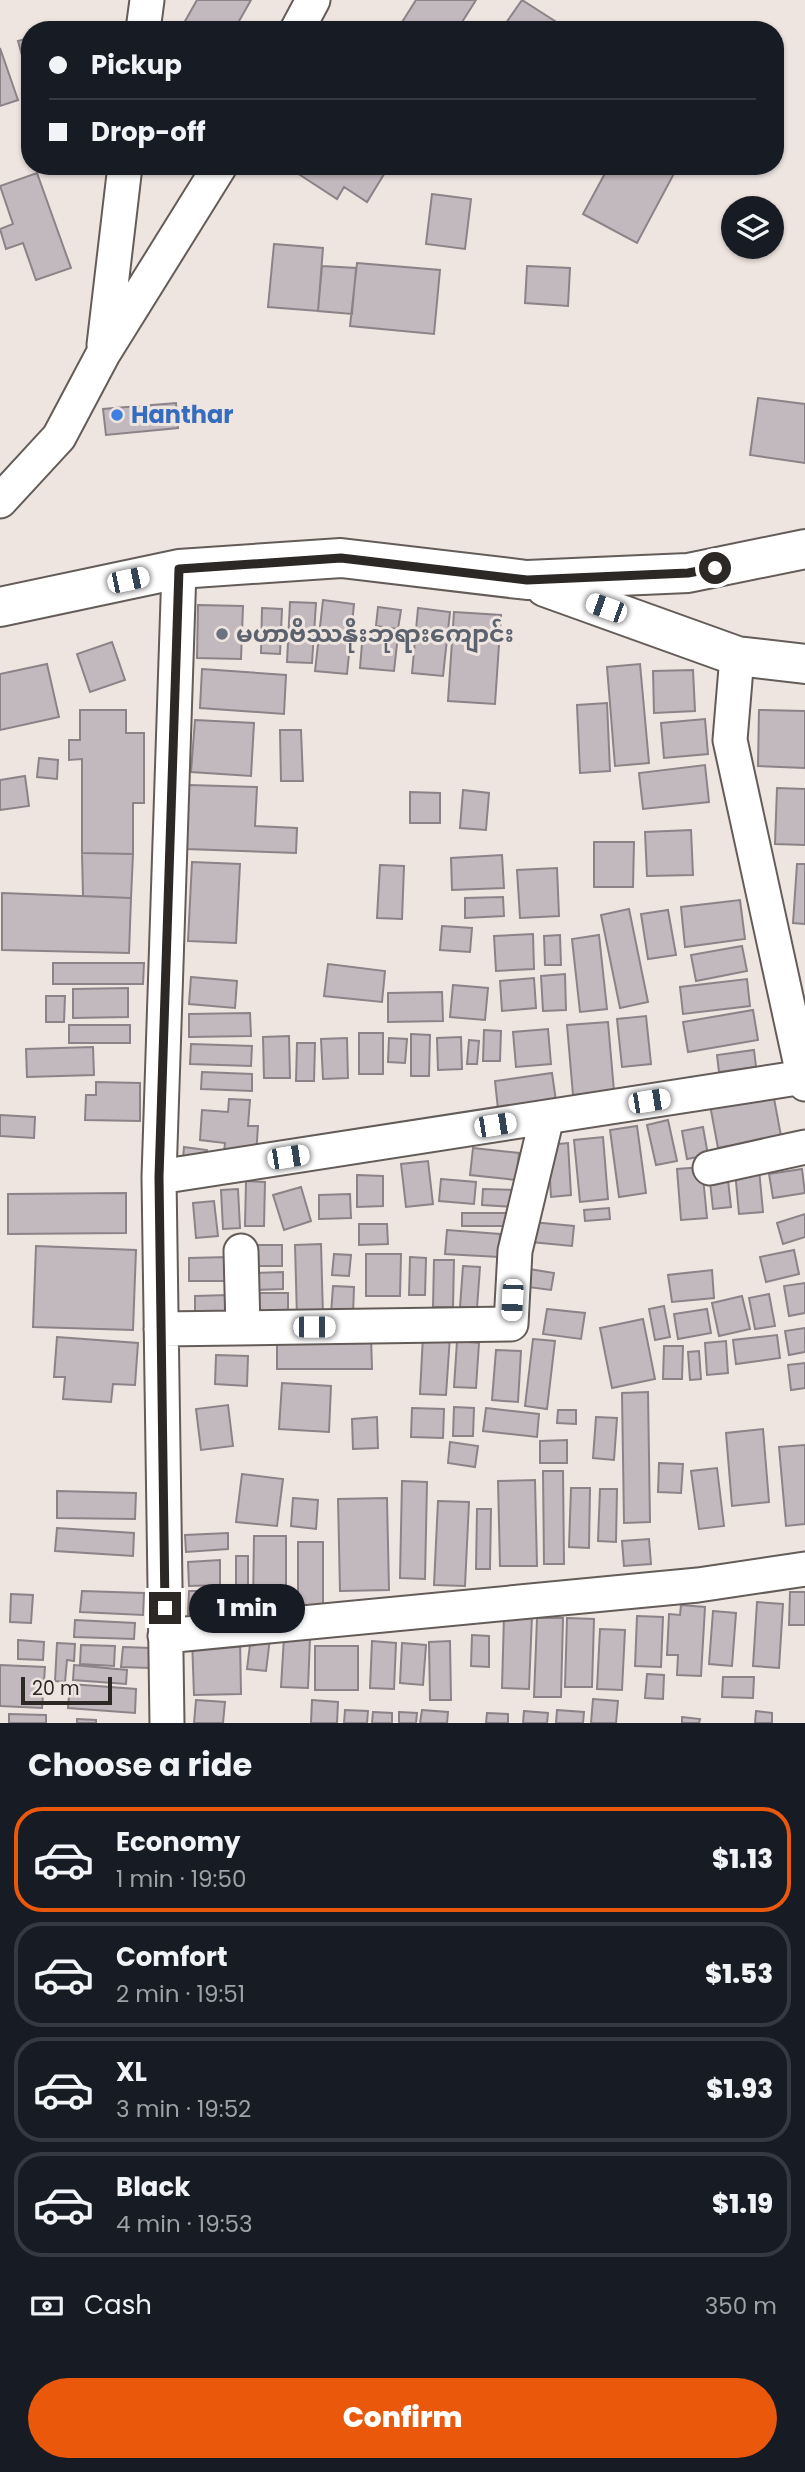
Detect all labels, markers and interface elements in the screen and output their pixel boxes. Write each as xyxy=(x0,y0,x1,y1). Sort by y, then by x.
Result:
text: Pickup xyxy=(91,47,182,83)
text: Drop-off xyxy=(91,114,206,150)
map controls xyxy=(721,196,784,259)
button: layers xyxy=(721,196,784,259)
place label: Hanthar xyxy=(131,398,234,431)
marker: Hanthar xyxy=(109,407,125,423)
route start xyxy=(699,552,731,584)
car xyxy=(106,565,151,595)
car xyxy=(583,591,630,625)
place label: မဟာဗိဿနိုးဘုရားကျောင်း xyxy=(236,617,514,654)
marker: မဟာဗိဿနိုးဘုရားကျောင်း xyxy=(214,626,230,642)
car xyxy=(627,1087,672,1115)
car xyxy=(473,1111,518,1139)
car xyxy=(266,1143,311,1171)
car xyxy=(501,1278,524,1322)
car xyxy=(294,1317,336,1338)
callout: 1 min xyxy=(190,1584,305,1632)
route end xyxy=(149,1592,181,1624)
text: 1 min xyxy=(217,1592,277,1624)
scale bar xyxy=(21,1674,112,1706)
text: 20 m xyxy=(32,1675,80,1702)
text: Choose a ride xyxy=(28,1742,252,1787)
text: Economy xyxy=(116,1824,240,1860)
icon: car xyxy=(32,1828,95,1891)
text: $1.13 xyxy=(712,1841,773,1877)
text: 1 min · 19:50 xyxy=(116,1863,246,1895)
text: Comfort xyxy=(116,1939,228,1975)
icon: car xyxy=(32,1943,95,2006)
text: $1.53 xyxy=(705,1956,773,1992)
text: 2 min · 19:51 xyxy=(116,1978,245,2010)
text: XL xyxy=(116,2054,147,2090)
icon: car xyxy=(32,2058,95,2121)
text: $1.93 xyxy=(706,2071,773,2107)
text: 3 min · 19:52 xyxy=(116,2093,251,2125)
text: Black xyxy=(116,2169,190,2205)
icon: car xyxy=(32,2173,95,2236)
text: $1.19 xyxy=(712,2186,773,2222)
text: 4 min · 19:53 xyxy=(116,2208,253,2240)
icon: cash xyxy=(28,2287,66,2325)
text: Cash xyxy=(84,2287,152,2323)
text: 350 m xyxy=(705,2290,777,2322)
button: Confirm xyxy=(28,2378,777,2458)

